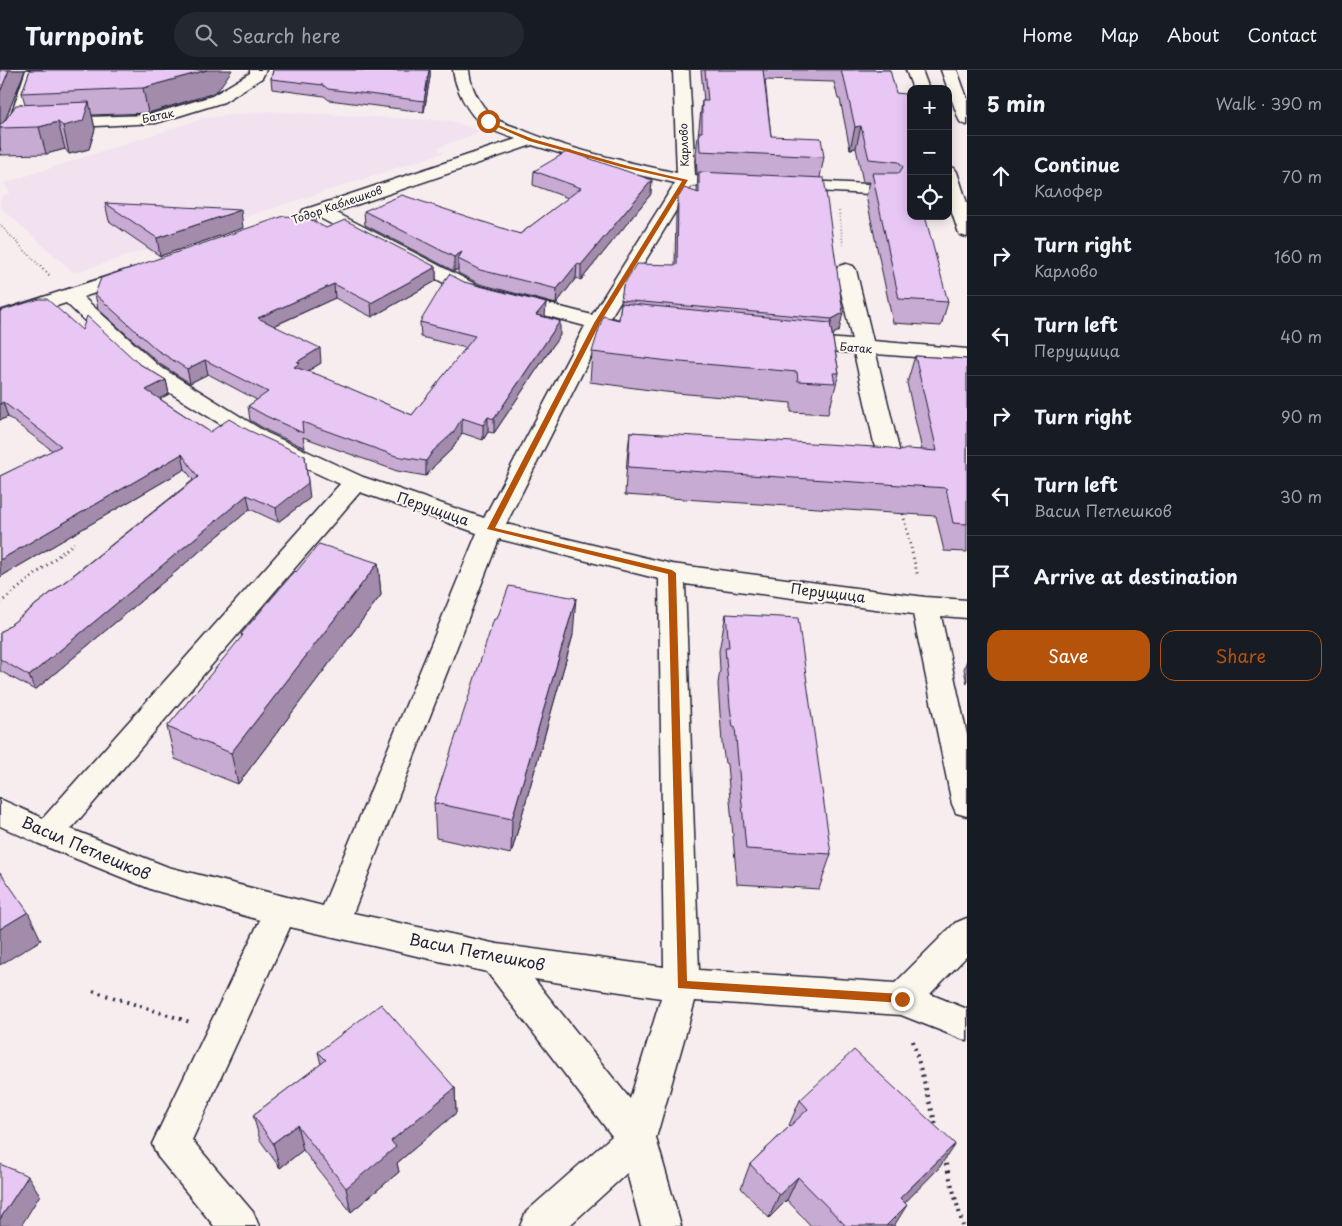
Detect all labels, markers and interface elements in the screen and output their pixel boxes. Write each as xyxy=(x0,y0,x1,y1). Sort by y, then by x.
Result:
search box xyxy=(174,12,524,57)
text: Turnpoint xyxy=(25,17,144,53)
icon: search xyxy=(192,21,220,49)
text: Search here xyxy=(232,21,341,49)
text: Home xyxy=(1022,21,1072,48)
text: Map xyxy=(1100,21,1139,48)
text: About xyxy=(1167,21,1219,48)
text: Contact xyxy=(1247,21,1317,48)
map controls xyxy=(907,85,952,220)
button: + xyxy=(907,85,952,130)
text: 5 min xyxy=(987,87,1045,119)
text: Walk · 390 m xyxy=(1216,91,1322,115)
street label: Батак xyxy=(140,104,176,127)
route start xyxy=(477,110,500,133)
street label: Карлово xyxy=(674,123,693,167)
button: − xyxy=(907,130,952,175)
text: Continue xyxy=(1034,150,1120,178)
icon: ahead xyxy=(987,162,1015,190)
text: 70 m xyxy=(1282,164,1322,188)
button: locate xyxy=(907,175,952,220)
text: Калофер xyxy=(1034,178,1103,202)
street label: Тодор Каблешков xyxy=(289,181,385,228)
text: Turn right xyxy=(1034,230,1132,258)
icon: right xyxy=(987,242,1015,270)
text: 160 m xyxy=(1274,244,1322,268)
text: Карлово xyxy=(1034,258,1098,282)
text: Turn left xyxy=(1034,310,1118,338)
icon: left xyxy=(987,322,1015,350)
text: 40 m xyxy=(1280,324,1322,348)
street label: Батак xyxy=(839,338,873,357)
text: Перущица xyxy=(1034,338,1120,362)
icon: right xyxy=(987,402,1015,430)
text: Turn right xyxy=(1034,402,1132,430)
text: 90 m xyxy=(1281,404,1322,428)
text: Turn left xyxy=(1034,470,1118,498)
icon: left xyxy=(987,482,1015,510)
text: 30 m xyxy=(1280,484,1322,508)
street label: Перущица xyxy=(394,486,472,531)
text: Васил Петлешков xyxy=(1034,498,1172,522)
icon: arrive xyxy=(987,562,1015,590)
text: Arrive at destination xyxy=(1034,562,1238,590)
street label: Перущица xyxy=(790,578,867,608)
button: Save xyxy=(987,630,1150,681)
button: Share xyxy=(1160,630,1322,681)
street label: Васил Петлешков xyxy=(18,809,155,885)
street label: Васил Петлешков xyxy=(407,926,547,976)
route end xyxy=(891,988,914,1011)

